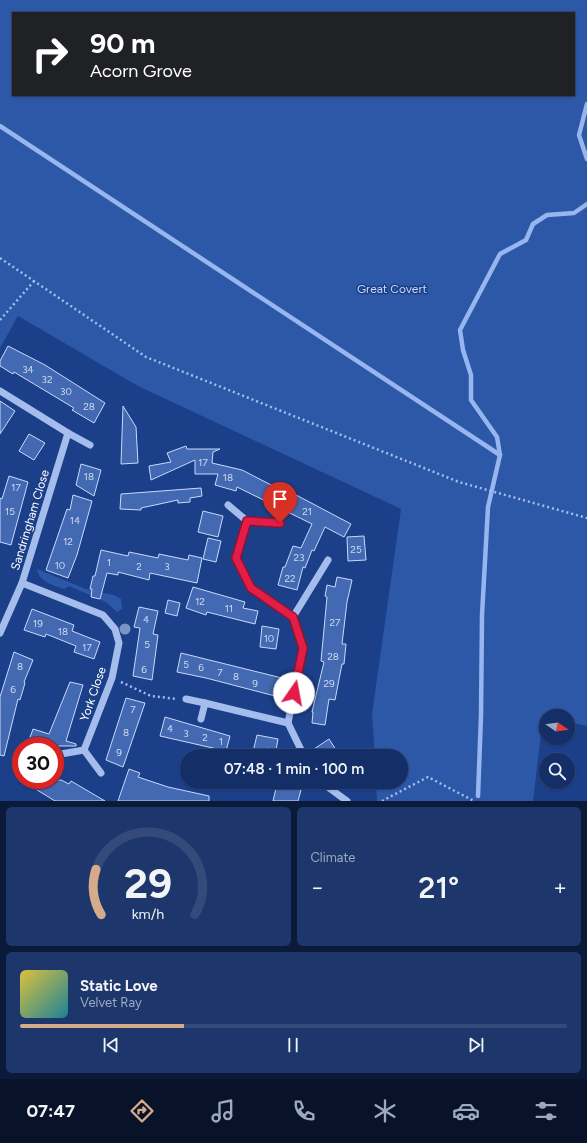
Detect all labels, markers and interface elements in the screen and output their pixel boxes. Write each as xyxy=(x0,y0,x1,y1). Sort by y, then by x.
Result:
text: 90 m xyxy=(90,26,155,60)
icon: right xyxy=(24,28,76,80)
text: Acorn Grove xyxy=(90,60,192,82)
park label: Great Covert xyxy=(357,282,427,296)
house number: 34 xyxy=(22,363,34,376)
house number: 32 xyxy=(41,373,53,386)
house number: 30 xyxy=(60,385,72,398)
house number: 28 xyxy=(83,400,95,413)
house number: 17 xyxy=(198,456,208,469)
street label: Sandringham Close xyxy=(8,468,52,572)
house number: 18 xyxy=(84,470,94,483)
house number: 18 xyxy=(223,471,233,484)
house number: 17 xyxy=(11,481,21,494)
pin xyxy=(263,482,297,523)
icon: arrive xyxy=(269,488,291,510)
house number: 15 xyxy=(5,505,15,518)
house number: 21 xyxy=(302,505,312,518)
house number: 14 xyxy=(70,514,80,527)
house number: 12 xyxy=(63,535,73,548)
house number: 25 xyxy=(350,543,362,556)
house number: 23 xyxy=(293,551,305,564)
house number: 1 xyxy=(107,556,111,569)
house number: 10 xyxy=(55,559,65,572)
house number: 2 xyxy=(136,560,142,573)
house number: 3 xyxy=(164,560,170,573)
house number: 22 xyxy=(284,572,296,585)
house number: 12 xyxy=(195,595,205,608)
house number: 11 xyxy=(225,602,233,615)
house number: 4 xyxy=(143,613,149,626)
house number: 27 xyxy=(330,616,341,629)
house number: 19 xyxy=(33,617,43,630)
house number: 18 xyxy=(58,625,68,638)
house number: 10 xyxy=(264,632,274,645)
house number: 5 xyxy=(144,638,150,651)
house number: 17 xyxy=(82,641,92,654)
house number: 28 xyxy=(327,650,339,663)
house number: 5 xyxy=(183,658,189,671)
house number: 8 xyxy=(17,660,23,673)
house number: 6 xyxy=(198,661,204,674)
house number: 6 xyxy=(141,663,147,676)
street label: York Close xyxy=(77,664,109,723)
house number: 7 xyxy=(217,666,223,679)
house number: 8 xyxy=(233,670,239,683)
position arrow xyxy=(273,672,315,714)
house number: 9 xyxy=(252,677,258,690)
house number: 29 xyxy=(323,677,335,690)
house number: 6 xyxy=(10,683,16,696)
house number: 7 xyxy=(130,703,136,716)
north arrow xyxy=(539,709,575,745)
map controls xyxy=(539,709,575,789)
house number: 4 xyxy=(167,722,173,735)
house number: 8 xyxy=(123,726,129,739)
house number: 3 xyxy=(183,727,189,740)
house number: 2 xyxy=(202,731,208,744)
house number: 1 xyxy=(219,735,223,748)
speed limit sign: 30 xyxy=(12,737,64,789)
house number: 9 xyxy=(116,746,122,759)
button: search xyxy=(539,753,575,789)
text: 07:48 · 1 min · 100 m xyxy=(224,760,364,778)
text: Climate xyxy=(311,850,355,865)
text: 29 xyxy=(124,857,172,907)
text: 21° xyxy=(418,869,459,906)
text: − xyxy=(311,874,324,901)
text: + xyxy=(553,874,567,901)
text: km/h xyxy=(132,904,165,922)
text: Static Love xyxy=(80,977,158,995)
text: Velvet Ray xyxy=(80,995,142,1010)
icon: previous xyxy=(100,1034,122,1056)
icon: pause xyxy=(282,1034,304,1056)
icon: next xyxy=(465,1034,487,1056)
icon: directions xyxy=(128,1097,156,1125)
icon: music xyxy=(209,1097,237,1125)
icon: phone xyxy=(290,1097,318,1125)
icon: climate xyxy=(371,1097,399,1125)
icon: car xyxy=(452,1097,480,1125)
icon: filters xyxy=(532,1097,560,1125)
text: 07:47 xyxy=(26,1100,75,1122)

